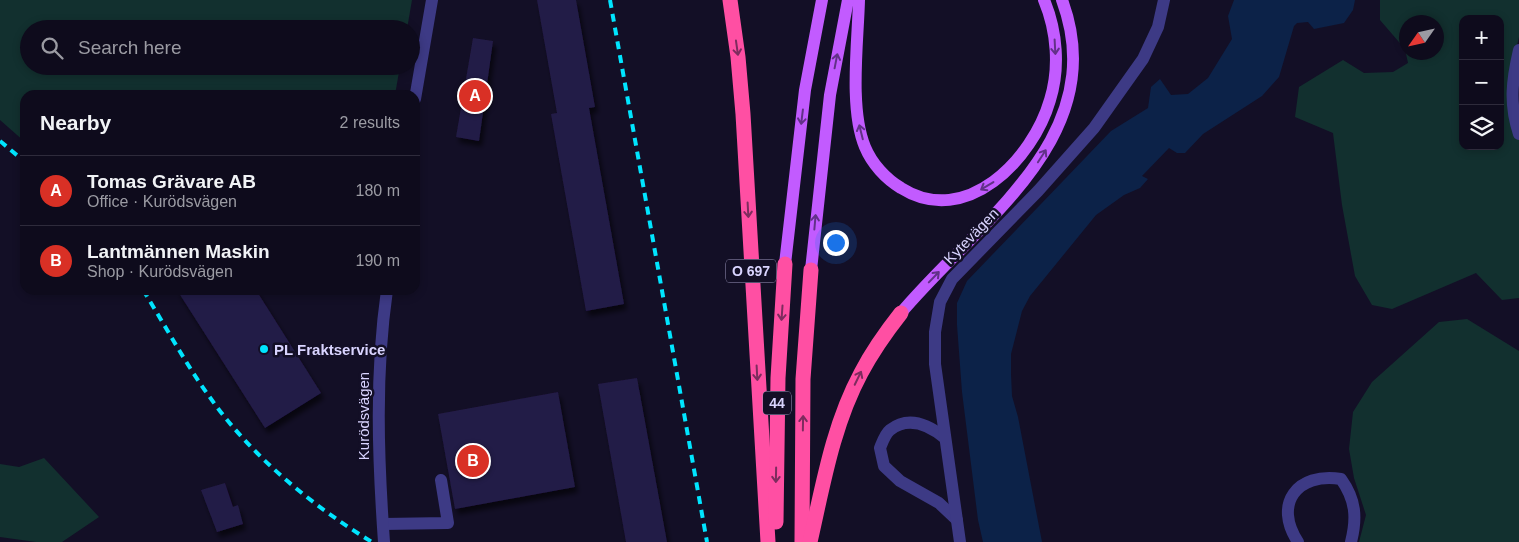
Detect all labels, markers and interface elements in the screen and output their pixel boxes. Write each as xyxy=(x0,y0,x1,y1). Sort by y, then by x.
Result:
north arrow xyxy=(1399,15,1444,60)
map controls xyxy=(1459,15,1504,150)
button: + xyxy=(1459,15,1504,60)
search box xyxy=(20,20,420,75)
icon: search xyxy=(38,34,66,62)
text: Search here xyxy=(78,37,182,58)
one-way arrow xyxy=(1050,39,1059,55)
one-way arrow xyxy=(732,40,742,56)
one-way arrow xyxy=(832,53,842,69)
button: − xyxy=(1459,60,1504,105)
pin: A xyxy=(459,77,491,115)
button: layers xyxy=(1459,105,1504,150)
one-way arrow xyxy=(797,109,807,125)
text: Nearby xyxy=(40,111,111,134)
text: 2 results xyxy=(340,114,400,131)
one-way arrow xyxy=(856,125,865,141)
one-way arrow xyxy=(1038,150,1048,164)
text: Tomas Grävare AB xyxy=(87,171,256,192)
text: A xyxy=(50,182,62,199)
text: 180 m xyxy=(356,182,400,199)
one-way arrow xyxy=(981,182,995,192)
text: Office · Kurödsvägen xyxy=(87,193,237,210)
one-way arrow xyxy=(743,202,752,218)
street label: Kytevägen xyxy=(940,205,1002,267)
one-way arrow xyxy=(810,214,820,230)
your location xyxy=(823,230,849,256)
text: Lantmännen Maskin xyxy=(87,241,270,262)
text: B xyxy=(50,252,62,269)
text: 190 m xyxy=(356,252,400,269)
road number: O 697 xyxy=(726,260,776,282)
text: Shop · Kurödsvägen xyxy=(87,263,233,280)
one-way arrow xyxy=(928,270,940,283)
one-way arrow xyxy=(778,304,787,320)
place label: PL Fraktservice xyxy=(274,341,385,358)
marker: PL Fraktservice xyxy=(258,343,270,355)
one-way arrow xyxy=(753,364,762,380)
one-way arrow xyxy=(854,371,864,386)
street label: Kurödsvägen xyxy=(355,372,372,460)
road number: 44 xyxy=(763,392,791,414)
one-way arrow xyxy=(798,416,807,432)
pin: B xyxy=(457,442,489,480)
one-way arrow xyxy=(771,466,781,483)

